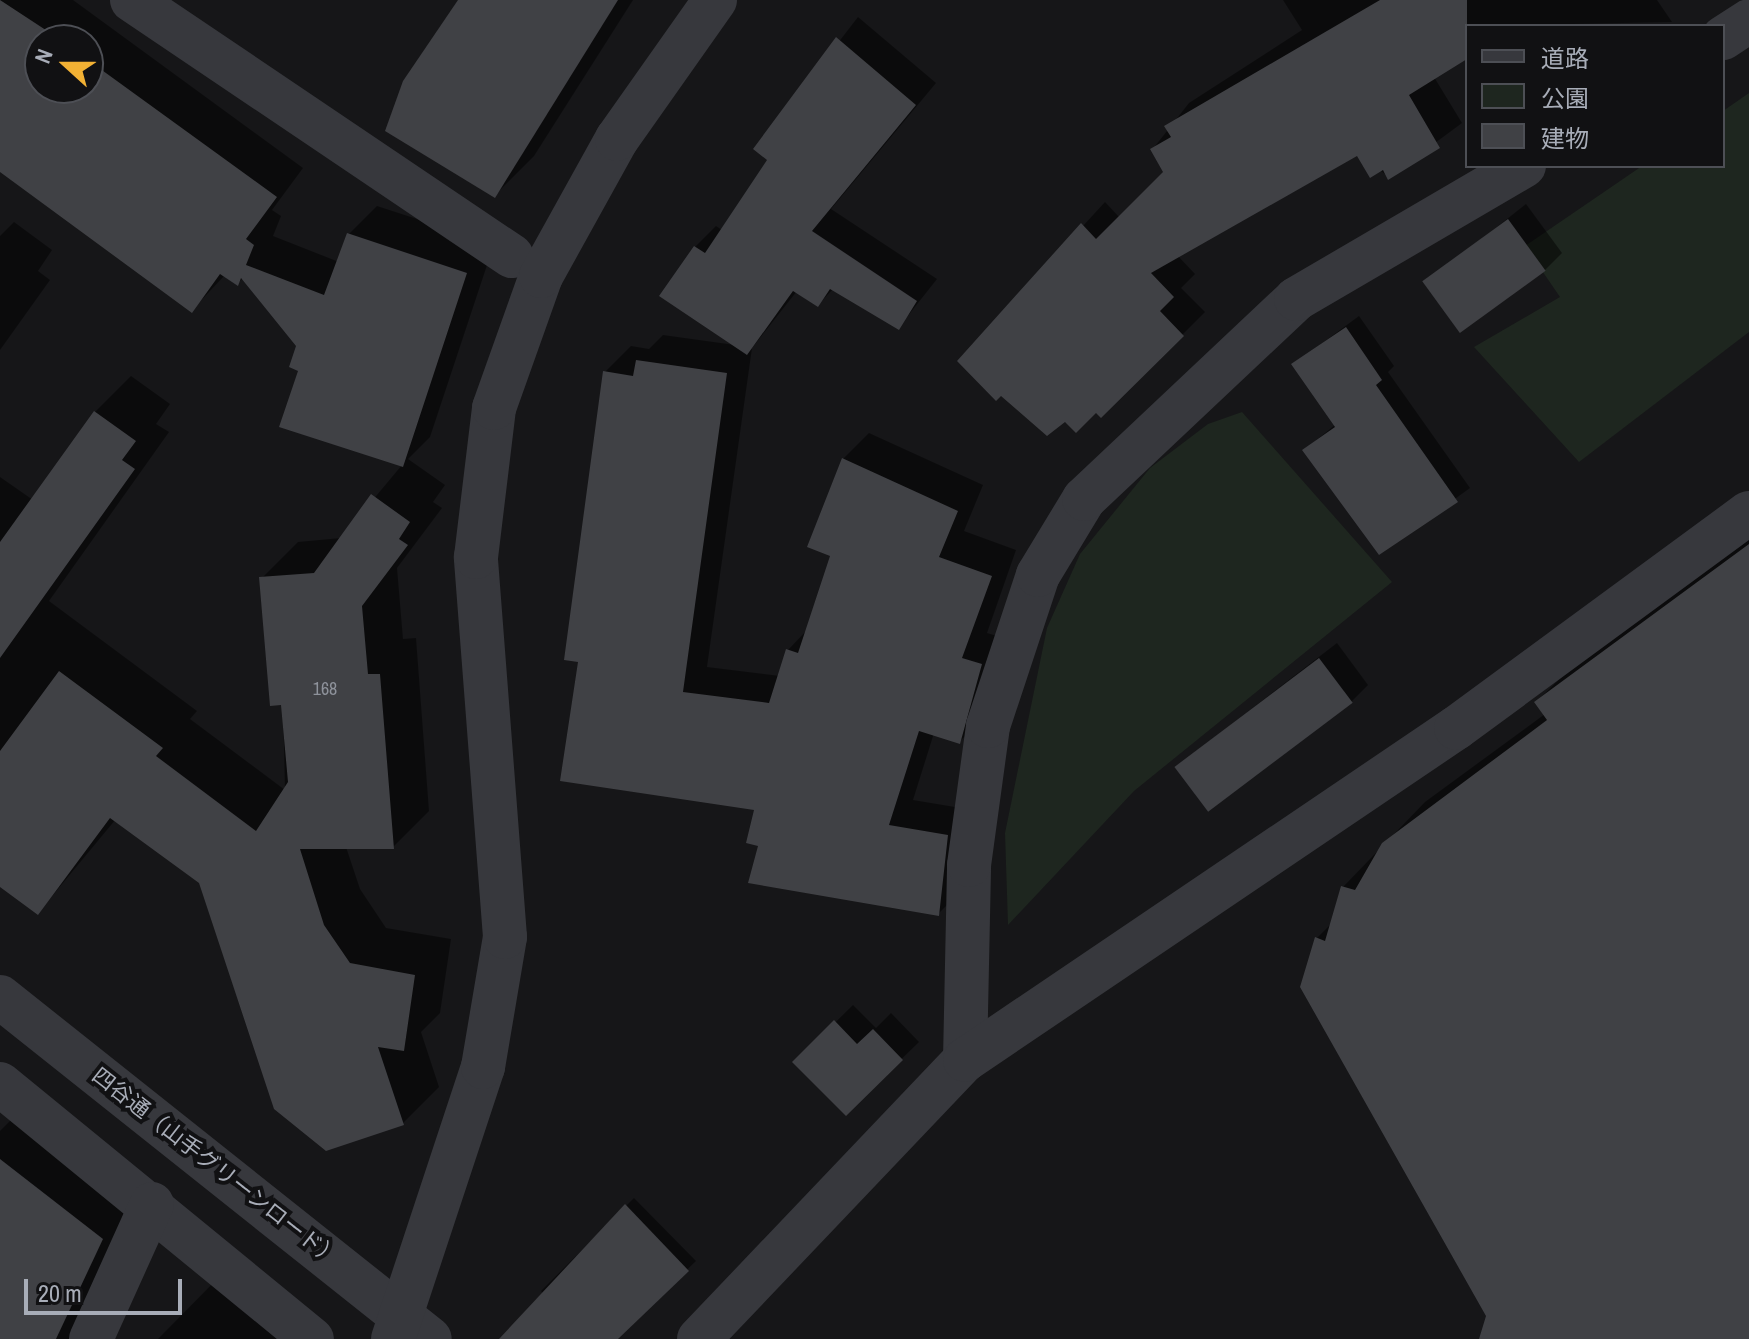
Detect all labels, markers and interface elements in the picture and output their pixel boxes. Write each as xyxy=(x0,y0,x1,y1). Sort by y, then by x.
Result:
north arrow xyxy=(24,24,104,104)
legend xyxy=(1465,24,1725,168)
text: 道路 xyxy=(1541,42,1589,74)
text: N xyxy=(27,45,60,68)
text: 公園 xyxy=(1541,82,1589,114)
text: 建物 xyxy=(1541,122,1589,154)
house number: 168 xyxy=(313,678,337,700)
street label: 四谷通（山手グリーンロード） xyxy=(87,1062,345,1272)
scale bar xyxy=(28,1263,186,1313)
text: 20 m xyxy=(38,1277,82,1309)

